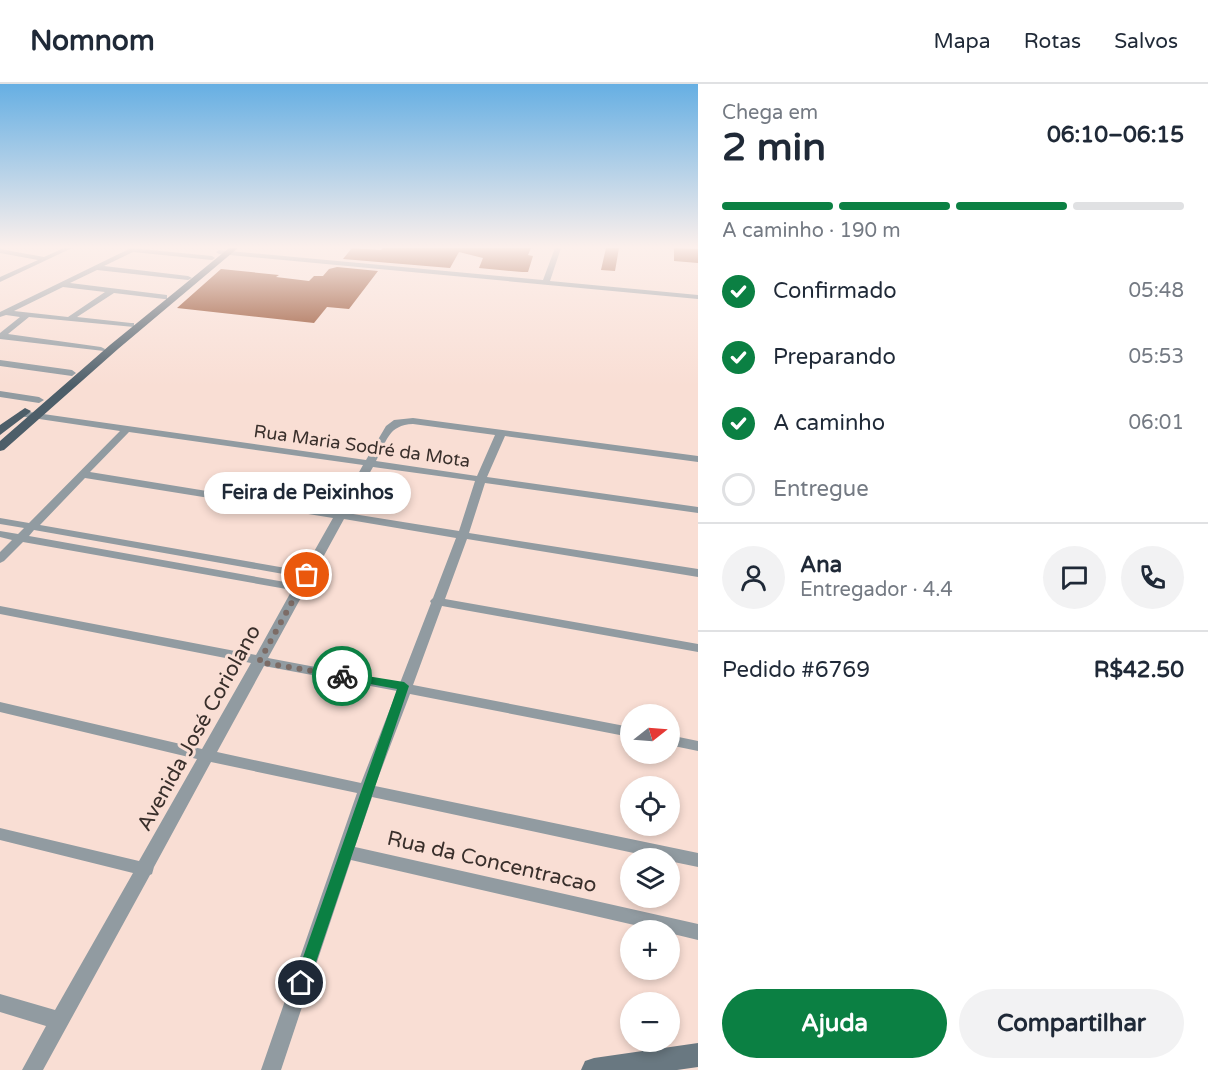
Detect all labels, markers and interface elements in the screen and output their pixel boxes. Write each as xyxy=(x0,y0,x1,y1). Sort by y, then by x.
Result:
text: Nomnom xyxy=(30,24,155,58)
text: Mapa xyxy=(933,29,991,54)
text: Rotas xyxy=(1024,29,1081,54)
text: Salvos xyxy=(1114,29,1178,54)
text: Chega em xyxy=(722,101,818,125)
text: 06:10–06:15 xyxy=(1047,122,1184,148)
text: 2 min xyxy=(722,124,826,171)
text: A caminho · 190 m xyxy=(722,219,901,243)
icon: check xyxy=(722,275,755,308)
text: Confirmado xyxy=(773,278,897,304)
text: 05:48 xyxy=(1129,279,1184,303)
icon: check xyxy=(722,341,755,374)
text: Preparando xyxy=(773,344,896,370)
text: 05:53 xyxy=(1129,345,1184,369)
icon: check xyxy=(722,407,755,440)
text: A caminho xyxy=(773,410,885,436)
text: 06:01 xyxy=(1129,411,1184,435)
street label: Rua Maria Sodré da Mota xyxy=(252,420,472,472)
callout: Feira de Peixinhos xyxy=(204,473,410,515)
text: Entregue xyxy=(773,476,869,502)
text: Feira de Peixinhos xyxy=(221,481,394,505)
button: person xyxy=(722,546,785,609)
button: chat xyxy=(1043,546,1106,609)
button: phone xyxy=(1121,546,1184,609)
pin xyxy=(281,549,332,600)
text: Ana xyxy=(800,552,842,578)
icon: bag xyxy=(290,558,323,591)
text: Entregador · 4.4 xyxy=(800,578,953,602)
street label: Avenida José Coriolano xyxy=(132,621,266,835)
courier xyxy=(312,646,372,706)
text: Pedido #6769 xyxy=(722,657,870,683)
text: R$42.50 xyxy=(1094,657,1184,683)
icon: bike xyxy=(326,660,359,693)
north arrow xyxy=(620,704,680,764)
map controls xyxy=(620,704,680,1052)
button: locate xyxy=(620,776,680,836)
street label: Rua da Concentracao xyxy=(385,826,599,898)
button: layers xyxy=(620,848,680,908)
button: + xyxy=(620,920,680,980)
pin xyxy=(275,957,326,1008)
icon: home xyxy=(284,966,317,999)
button: Ajuda xyxy=(722,989,947,1058)
button: Compartilhar xyxy=(959,989,1184,1058)
button: − xyxy=(620,992,680,1052)

